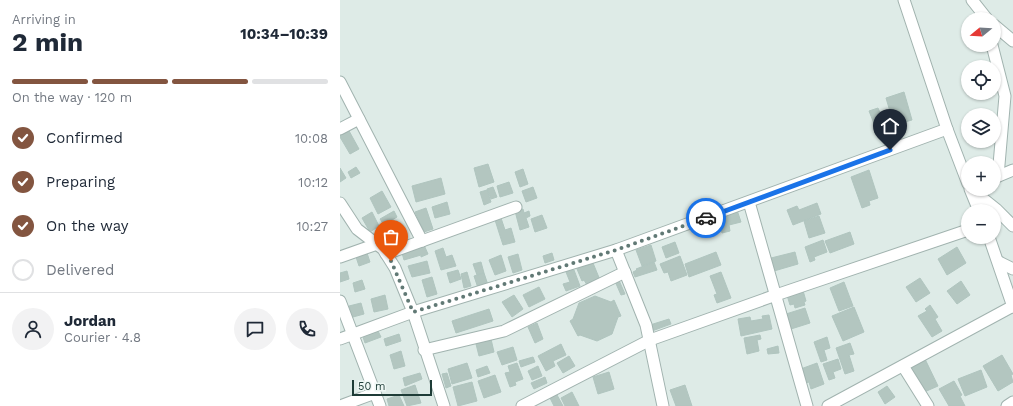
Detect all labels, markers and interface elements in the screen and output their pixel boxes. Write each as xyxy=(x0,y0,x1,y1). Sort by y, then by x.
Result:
text: Arriving in xyxy=(12,12,76,27)
north arrow xyxy=(961,12,1001,52)
map controls xyxy=(961,12,1001,244)
text: 10:34–10:39 xyxy=(240,25,328,43)
text: 2 min xyxy=(12,27,83,57)
button: locate xyxy=(961,60,1001,100)
text: On the way · 120 m xyxy=(12,90,132,105)
button: layers xyxy=(961,108,1001,148)
pin xyxy=(873,109,907,150)
icon: home xyxy=(879,115,901,137)
icon: check xyxy=(12,127,34,149)
text: Confirmed xyxy=(46,129,123,147)
text: 10:08 xyxy=(295,131,328,146)
button: + xyxy=(961,156,1001,196)
icon: check xyxy=(12,171,34,193)
text: Preparing xyxy=(46,173,115,191)
text: 10:12 xyxy=(298,175,328,190)
courier xyxy=(686,198,726,238)
button: − xyxy=(961,204,1001,244)
icon: car xyxy=(695,207,717,229)
icon: check xyxy=(12,215,34,237)
text: On the way xyxy=(46,217,128,235)
text: 10:27 xyxy=(296,219,328,234)
pin xyxy=(374,220,408,261)
icon: bag xyxy=(380,226,402,248)
text: Delivered xyxy=(46,261,114,279)
button: person xyxy=(12,308,54,350)
button: chat xyxy=(234,308,276,350)
button: phone xyxy=(286,308,328,350)
text: Jordan xyxy=(64,312,116,330)
text: Courier · 4.8 xyxy=(64,330,141,345)
scale bar xyxy=(352,378,432,397)
text: 50 m xyxy=(358,380,385,393)

